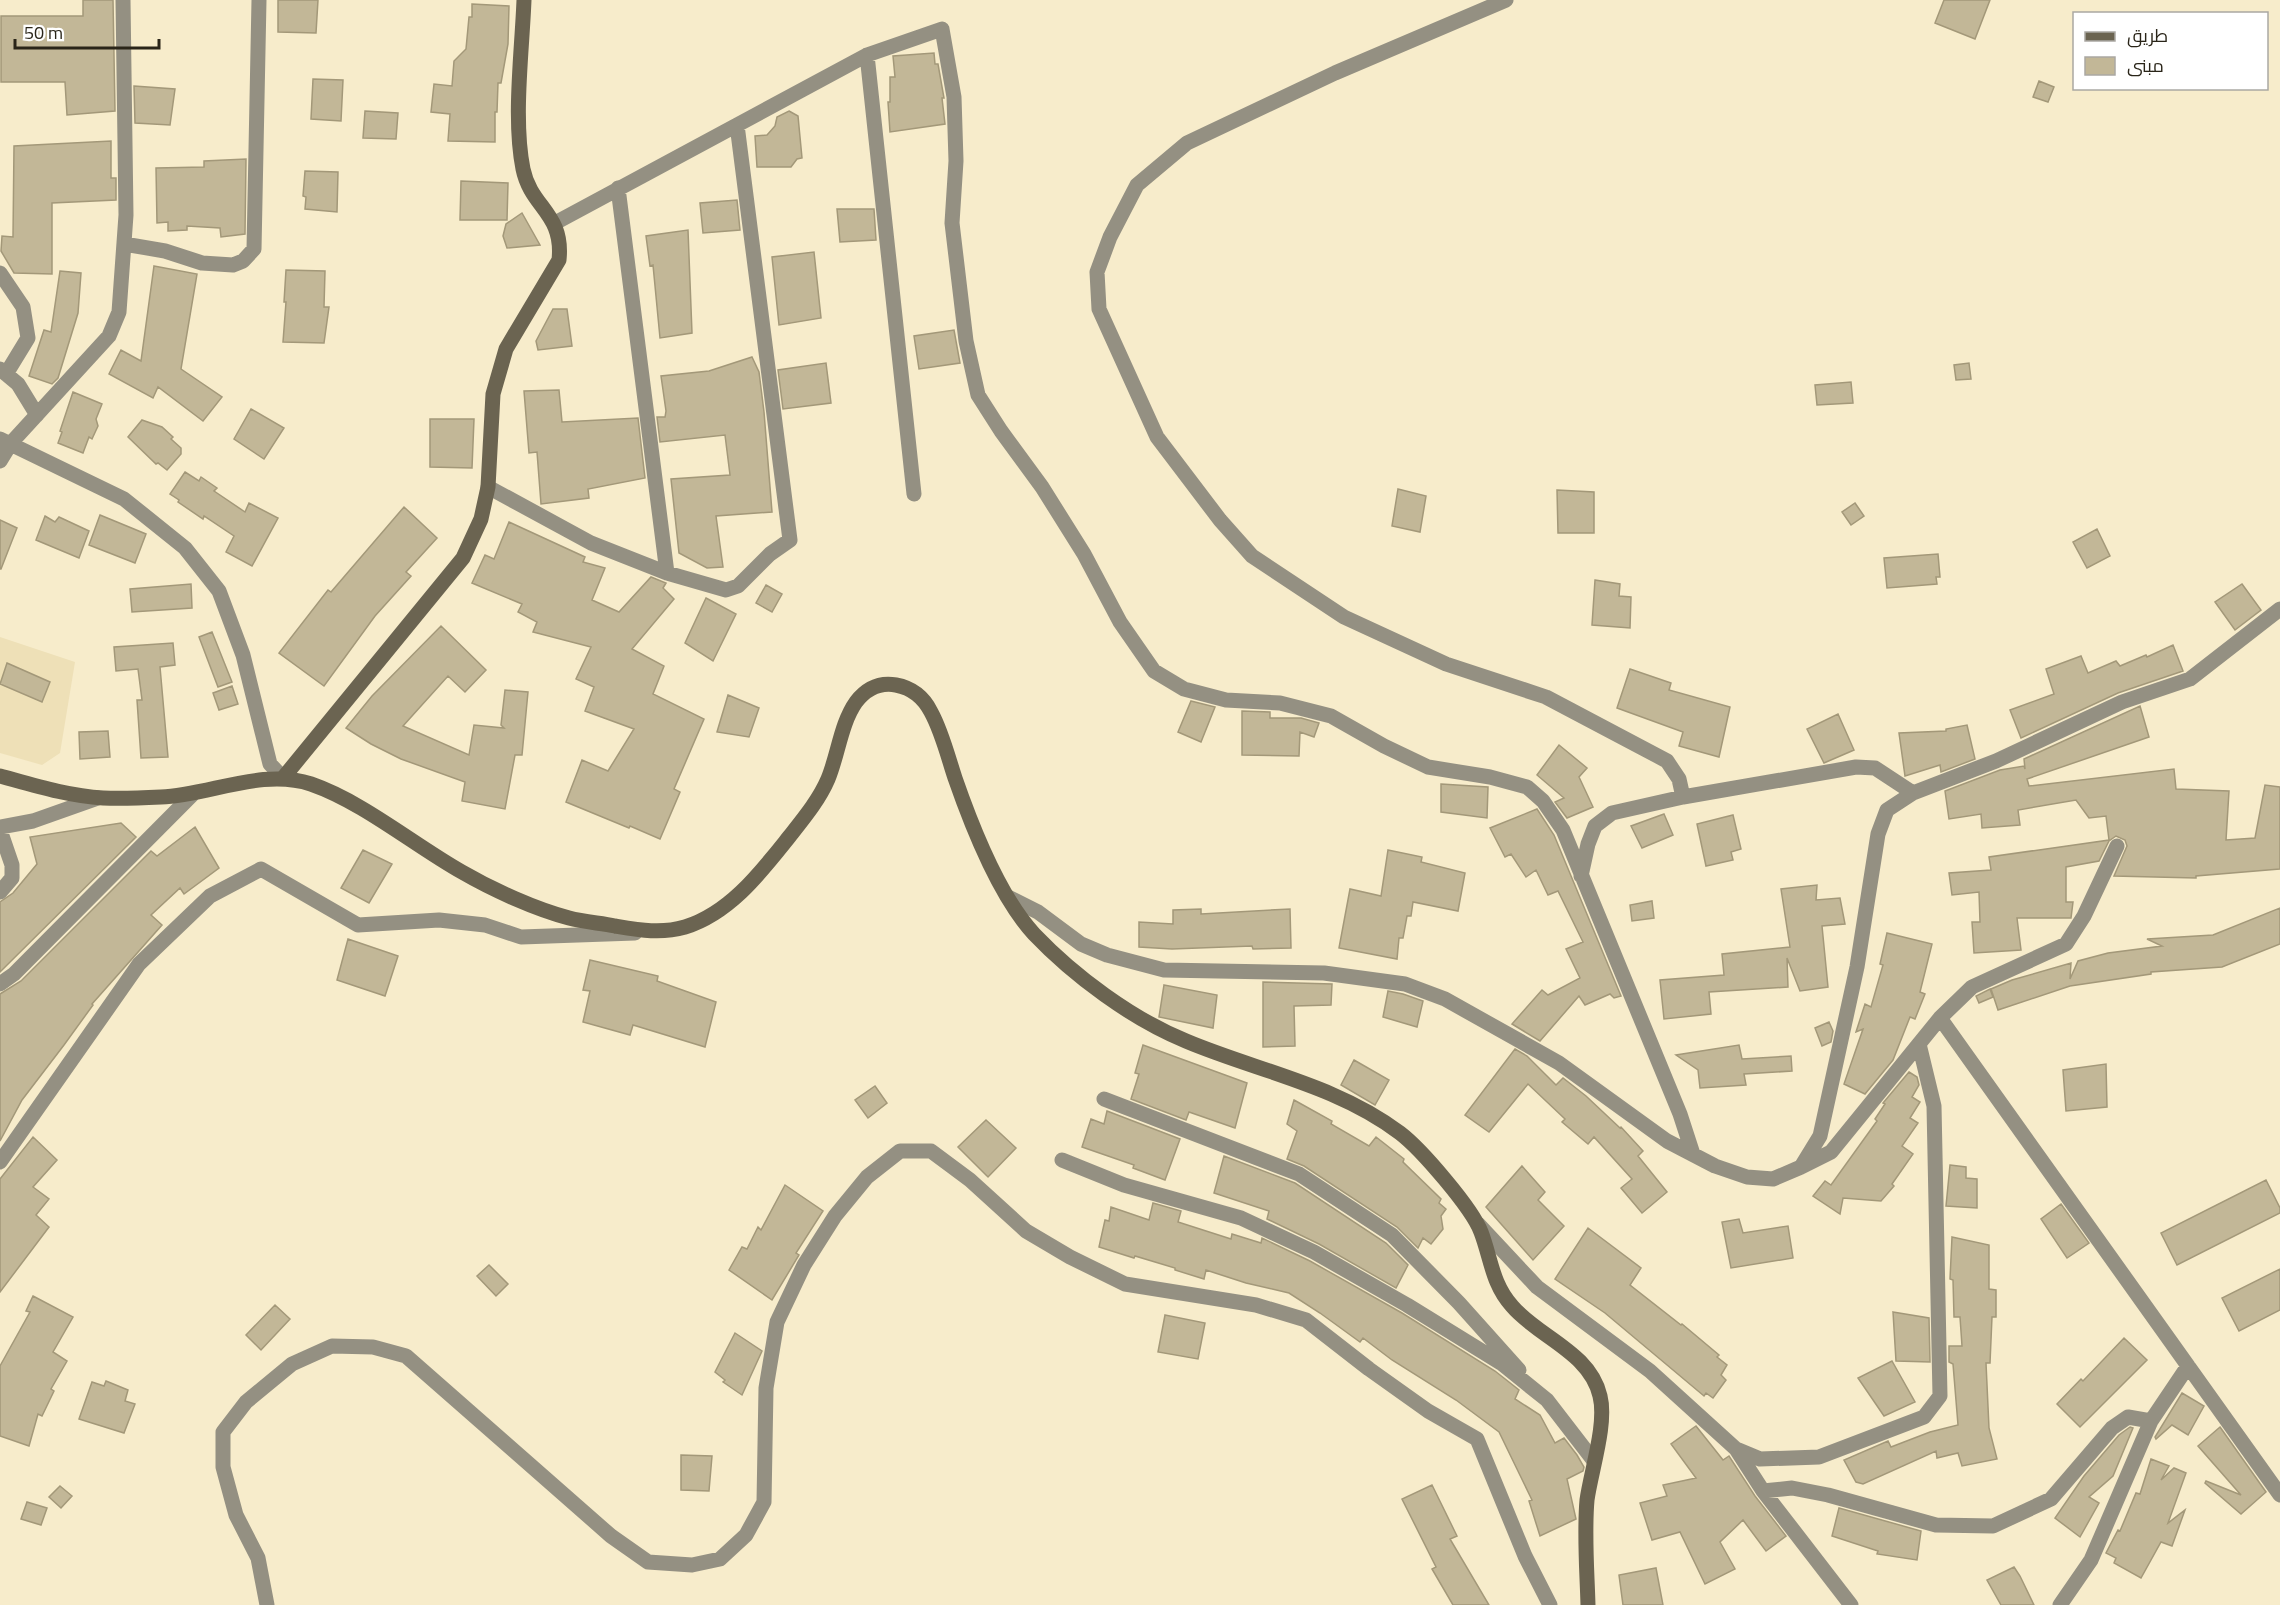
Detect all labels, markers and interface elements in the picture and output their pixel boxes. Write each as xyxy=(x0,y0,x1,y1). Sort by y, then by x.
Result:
scale bar xyxy=(15,12,159,50)
legend xyxy=(2073,12,2268,90)
text: 50 m xyxy=(24,19,63,46)
text: طريق xyxy=(2127,22,2168,49)
text: مبنى xyxy=(2127,52,2164,79)

